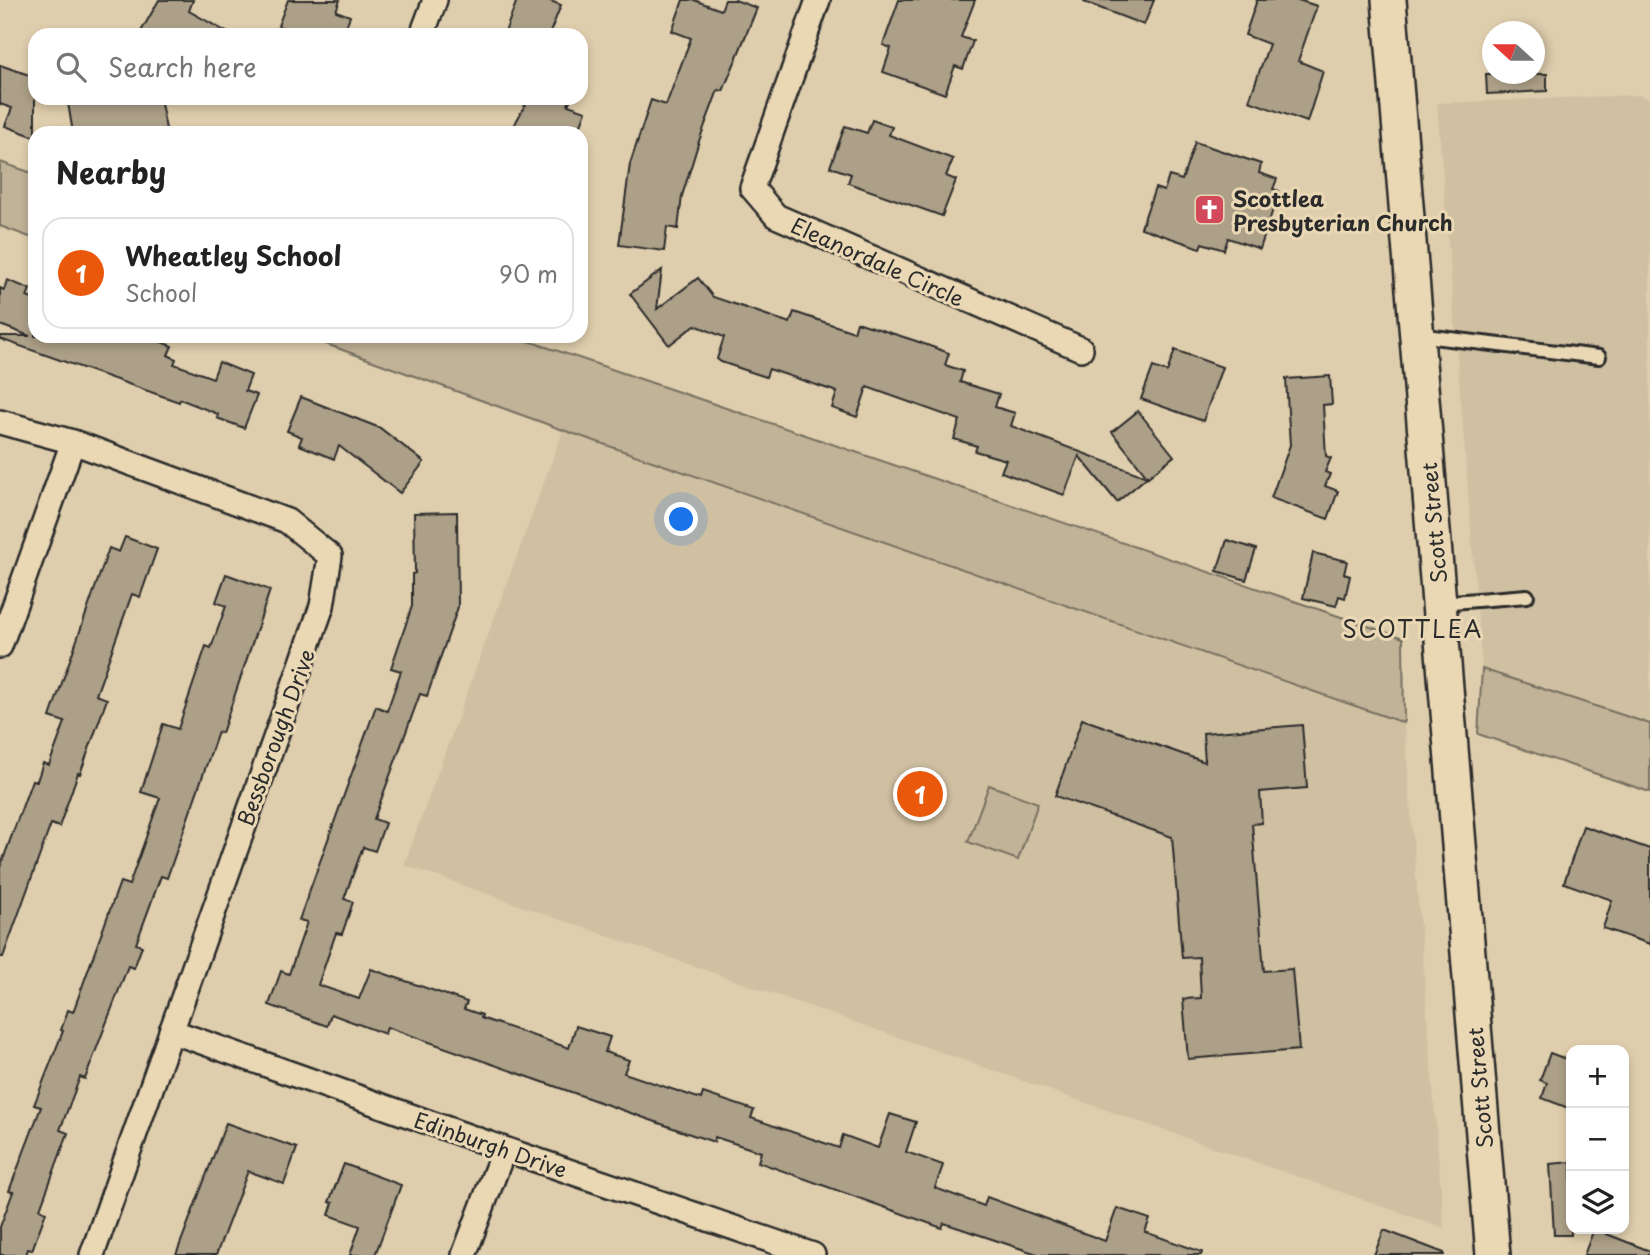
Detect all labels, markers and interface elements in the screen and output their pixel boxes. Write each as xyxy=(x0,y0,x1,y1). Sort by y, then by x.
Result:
north arrow xyxy=(1482,21,1545,84)
search box xyxy=(28,28,588,105)
text: Search here xyxy=(108,47,257,86)
icon: search xyxy=(52,48,90,86)
text: Nearby xyxy=(56,149,166,194)
place label: Scottlea Presbyterian Church xyxy=(1233,182,1453,238)
church icon: Scottlea Presbyterian Church xyxy=(1193,193,1227,227)
street label: Eleanordale Circle xyxy=(786,208,970,314)
text: Wheatley School xyxy=(125,236,341,275)
text: 1 xyxy=(76,256,87,291)
text: 90 m xyxy=(499,256,558,291)
text: School xyxy=(125,275,197,310)
street label: Scott Street xyxy=(1412,461,1454,585)
your location xyxy=(664,502,698,536)
district label: SCOTTLEA xyxy=(1343,611,1483,646)
street label: Bessborough Drive xyxy=(228,644,322,830)
pin: 1 xyxy=(897,768,943,820)
street label: Scott Street xyxy=(1458,1026,1500,1150)
map controls xyxy=(1566,1045,1629,1234)
button: + xyxy=(1566,1045,1629,1108)
street label: Edinburgh Drive xyxy=(410,1103,572,1185)
button: − xyxy=(1566,1108,1629,1171)
button: layers xyxy=(1566,1171,1629,1234)

